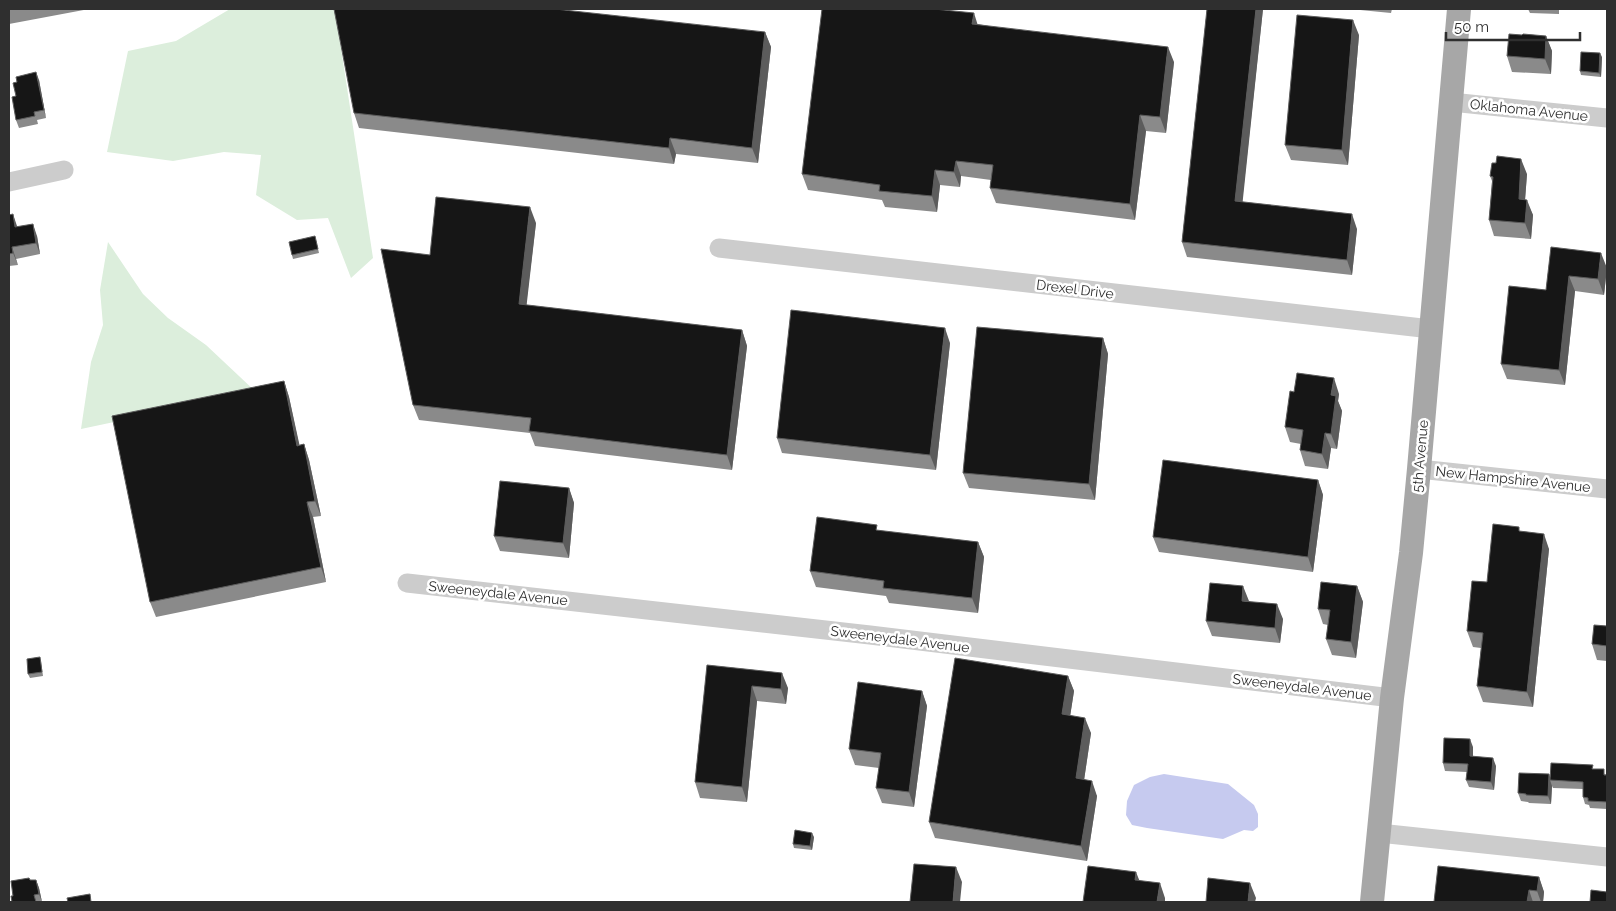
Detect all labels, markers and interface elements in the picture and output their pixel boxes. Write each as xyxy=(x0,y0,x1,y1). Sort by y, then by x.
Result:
scale bar xyxy=(1446,10,1580,42)
text: 50 m xyxy=(1454,18,1489,36)
street label: Oklahoma Avenue xyxy=(1469,96,1589,124)
street label: Drexel Drive xyxy=(1035,276,1115,302)
street label: 5th Avenue xyxy=(1409,419,1431,493)
street label: New Hampshire Avenue xyxy=(1435,463,1591,495)
street label: Sweeneydale Avenue xyxy=(428,578,568,608)
street label: Sweeneydale Avenue xyxy=(830,623,970,655)
street label: Sweeneydale Avenue xyxy=(1232,671,1372,703)

